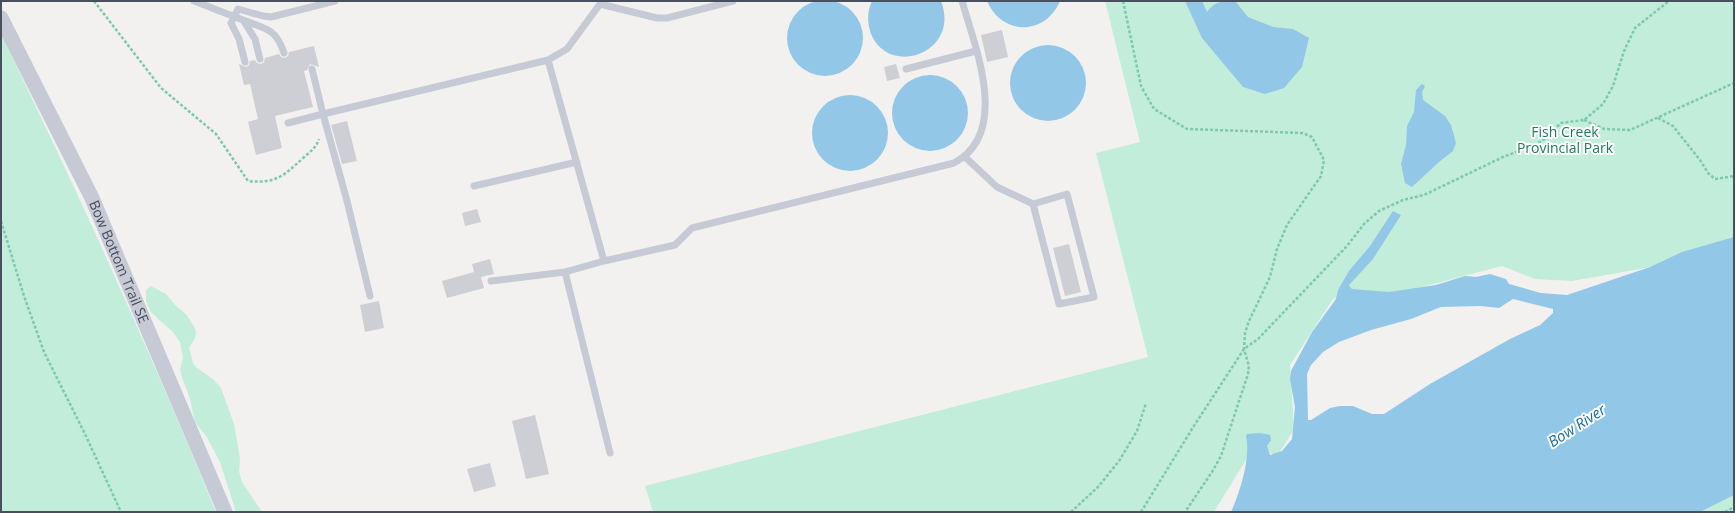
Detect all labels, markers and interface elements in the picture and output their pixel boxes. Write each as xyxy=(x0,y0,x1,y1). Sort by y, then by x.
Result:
park label: Fish Creek Provincial Park xyxy=(1517,122,1614,157)
street label: Bow Bottom Trail SE xyxy=(85,197,154,326)
water label: Bow River xyxy=(1544,399,1610,451)

